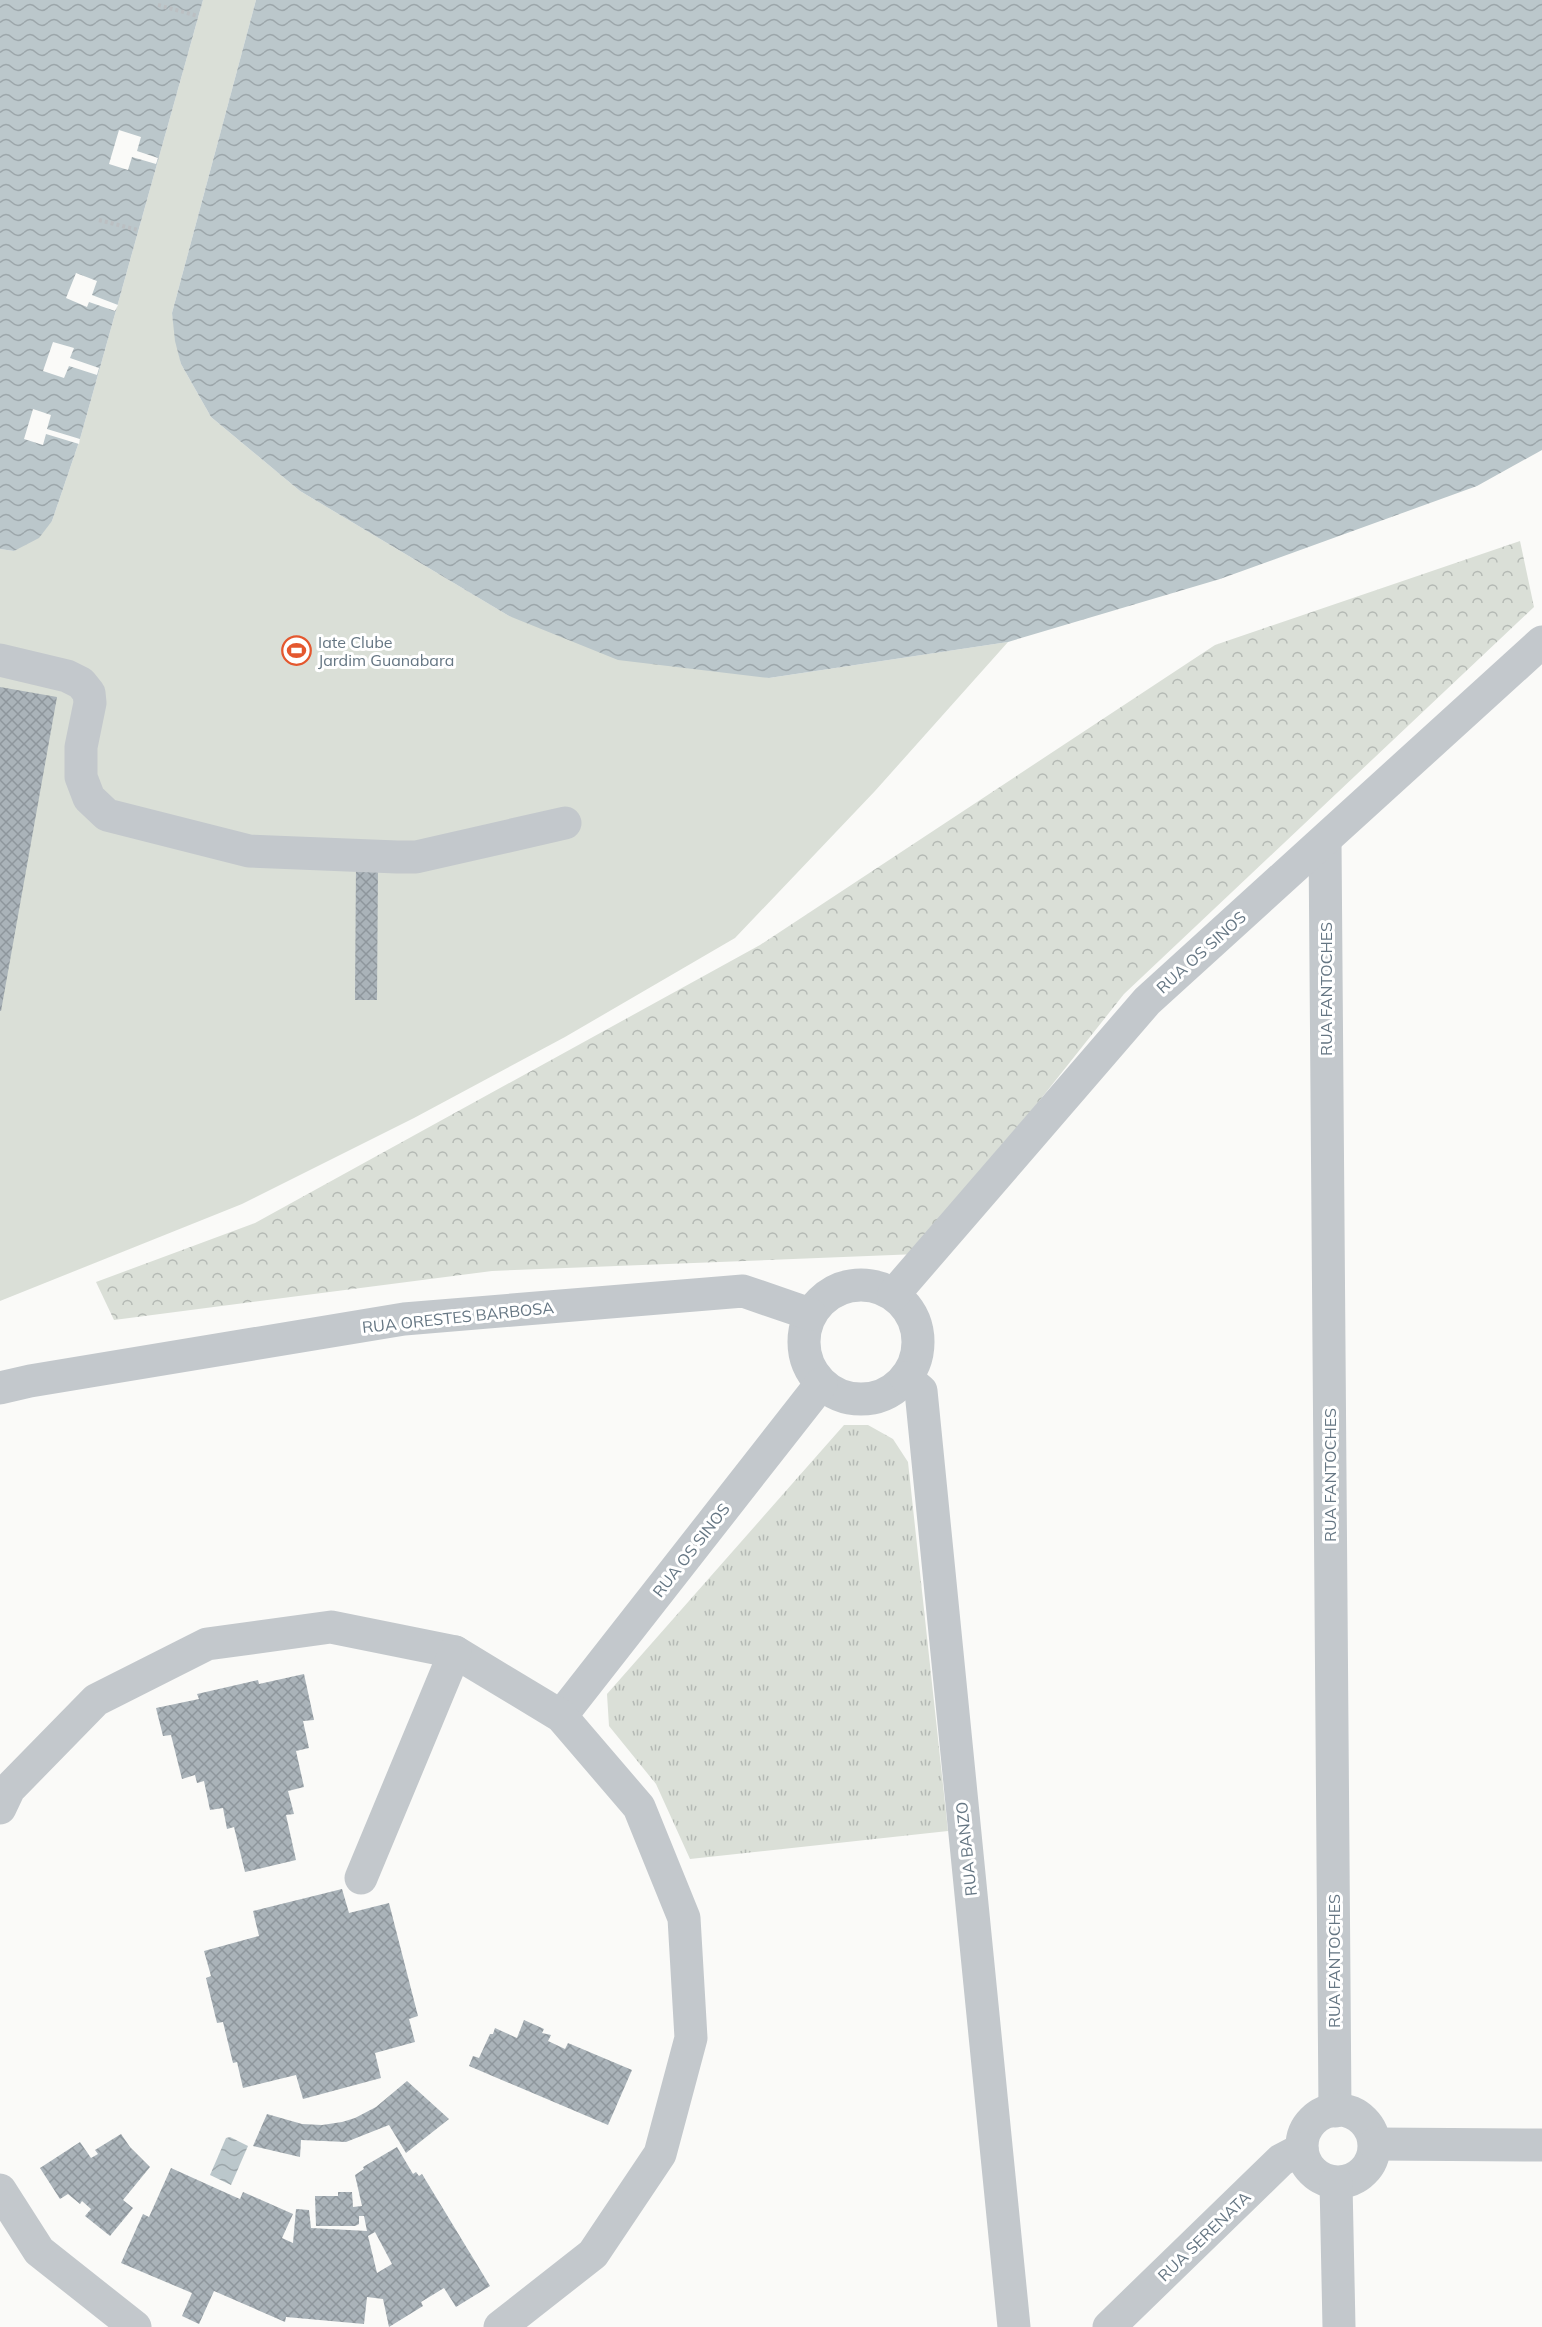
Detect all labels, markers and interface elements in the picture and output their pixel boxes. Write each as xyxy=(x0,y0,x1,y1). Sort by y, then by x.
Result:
place label: Iate Clube Jardim Guanabara xyxy=(318,632,454,670)
sports icon: Iate Clube Jardim Guanabara xyxy=(281,635,313,667)
street label: RUA OS SINOS xyxy=(1152,907,1250,997)
street label: RUA FANTOCHES xyxy=(1316,922,1336,1056)
street label: RUA ORESTES BARBOSA xyxy=(361,1297,555,1337)
street label: RUA FANTOCHES xyxy=(1320,1408,1340,1542)
street label: RUA OS SINOS xyxy=(648,1499,734,1601)
street label: RUA BANZO xyxy=(951,1801,981,1897)
street label: RUA FANTOCHES xyxy=(1324,1894,1344,2028)
street label: RUA SERENATA xyxy=(1153,2187,1255,2285)

